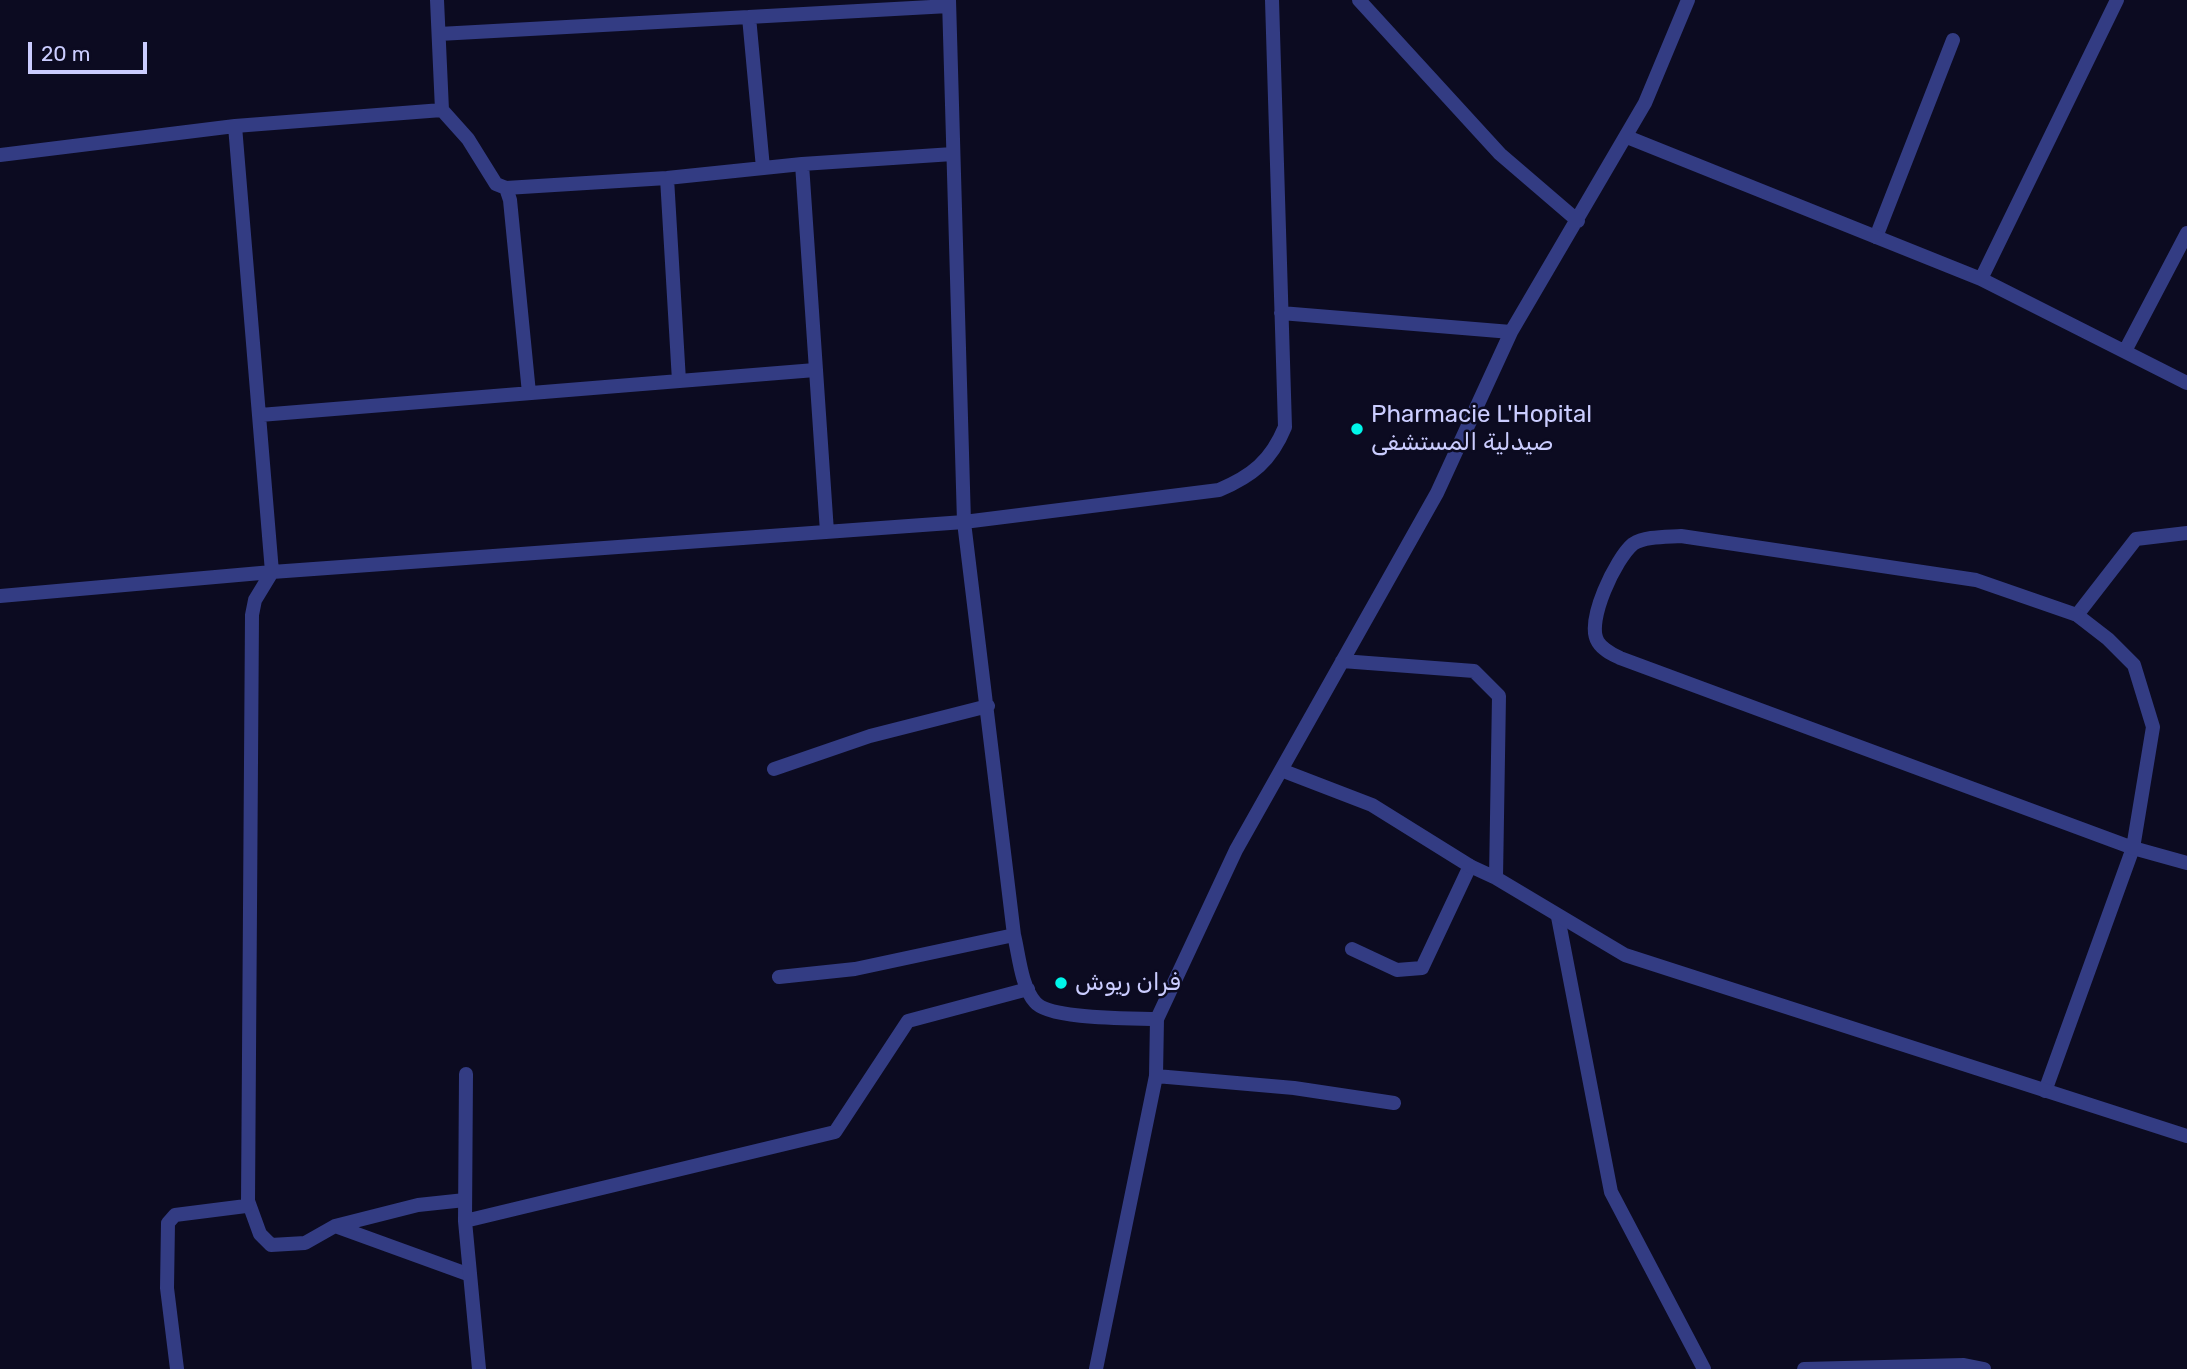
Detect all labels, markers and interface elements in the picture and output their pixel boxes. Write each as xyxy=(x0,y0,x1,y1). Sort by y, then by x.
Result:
scale bar xyxy=(32,28,150,72)
text: 20 m xyxy=(41,41,90,66)
place label: Pharmacie L'Hopital صيدلية المستشفى xyxy=(1371,401,1592,457)
marker: Pharmacie L'Hopital صيدلية المستشفى xyxy=(1349,421,1365,437)
place label: فران ريوش xyxy=(1075,969,1181,997)
marker: فران ريوش xyxy=(1053,975,1069,991)

